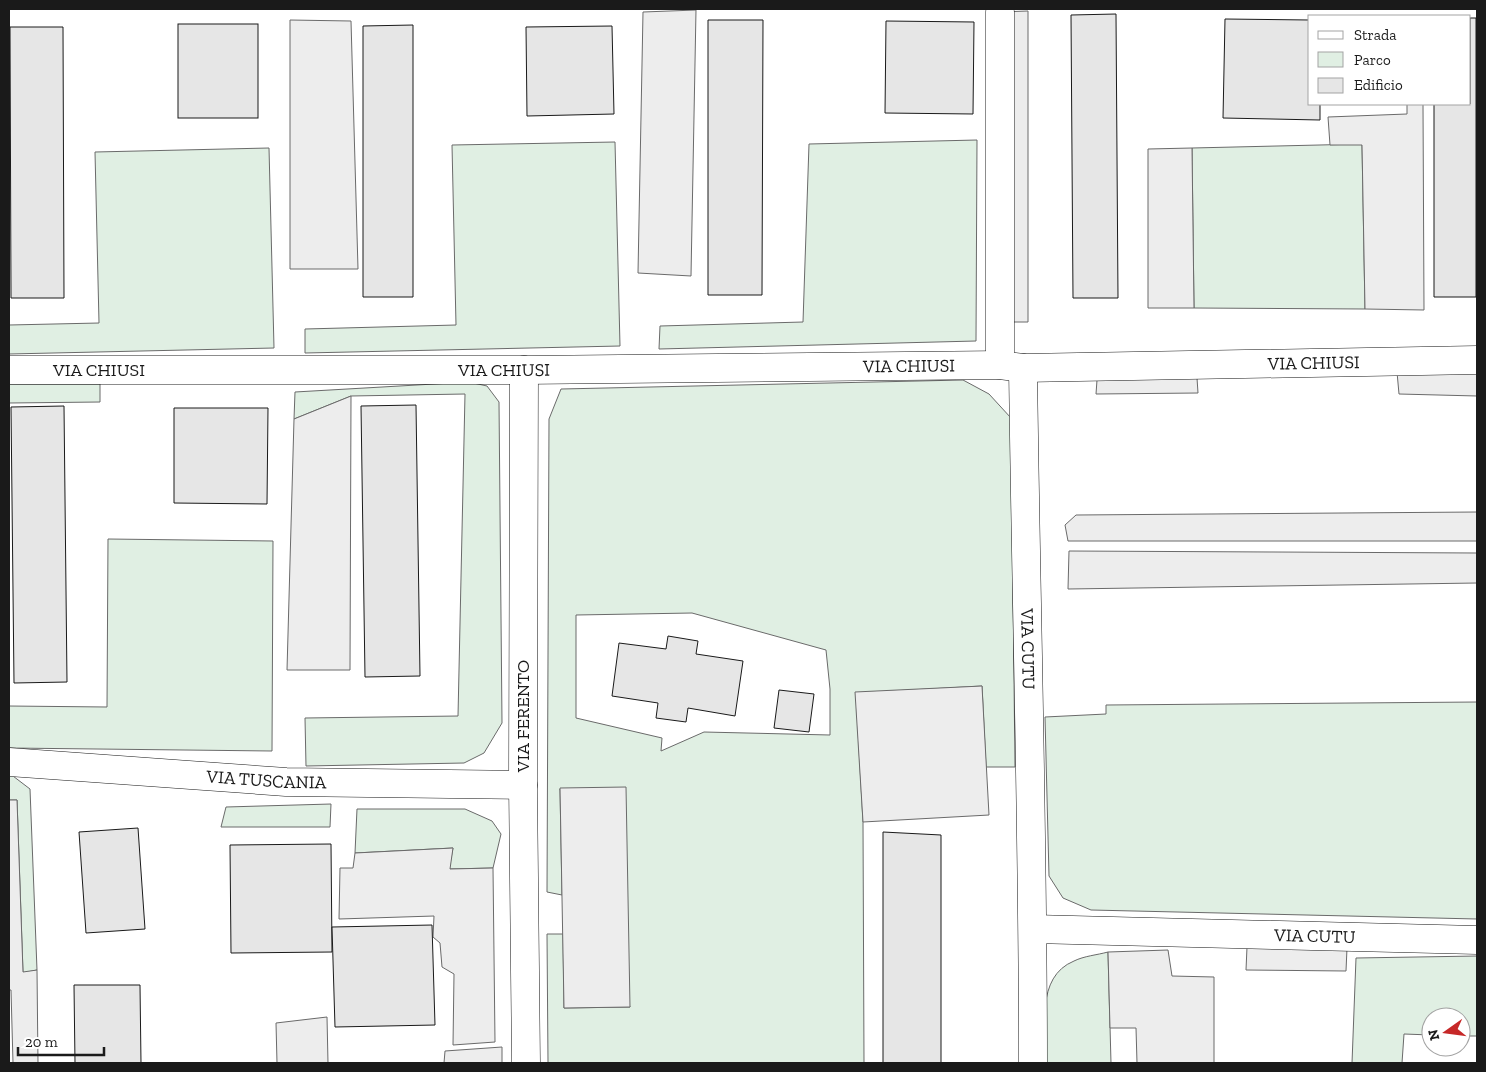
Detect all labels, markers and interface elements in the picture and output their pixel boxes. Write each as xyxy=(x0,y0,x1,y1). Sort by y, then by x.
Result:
legend xyxy=(1308,15,1471,105)
text: Strada xyxy=(1354,26,1397,44)
text: Parco xyxy=(1354,51,1391,69)
text: Edificio xyxy=(1354,76,1403,94)
street label: VIA CHIUSI xyxy=(1267,351,1360,375)
street label: VIA CHIUSI xyxy=(862,354,955,377)
street label: VIA CHIUSI xyxy=(52,359,145,381)
street label: VIA CHIUSI xyxy=(457,359,550,381)
street label: VIA CUTU xyxy=(1016,607,1040,690)
street label: VIA FERENTO xyxy=(512,660,534,773)
street label: VIA TUSCANIA xyxy=(205,765,327,794)
street label: VIA CUTU xyxy=(1273,924,1356,948)
north arrow xyxy=(1421,1007,1471,1057)
scale bar xyxy=(18,1024,104,1056)
text: N xyxy=(1424,1027,1443,1042)
text: 20 m xyxy=(25,1033,58,1051)

